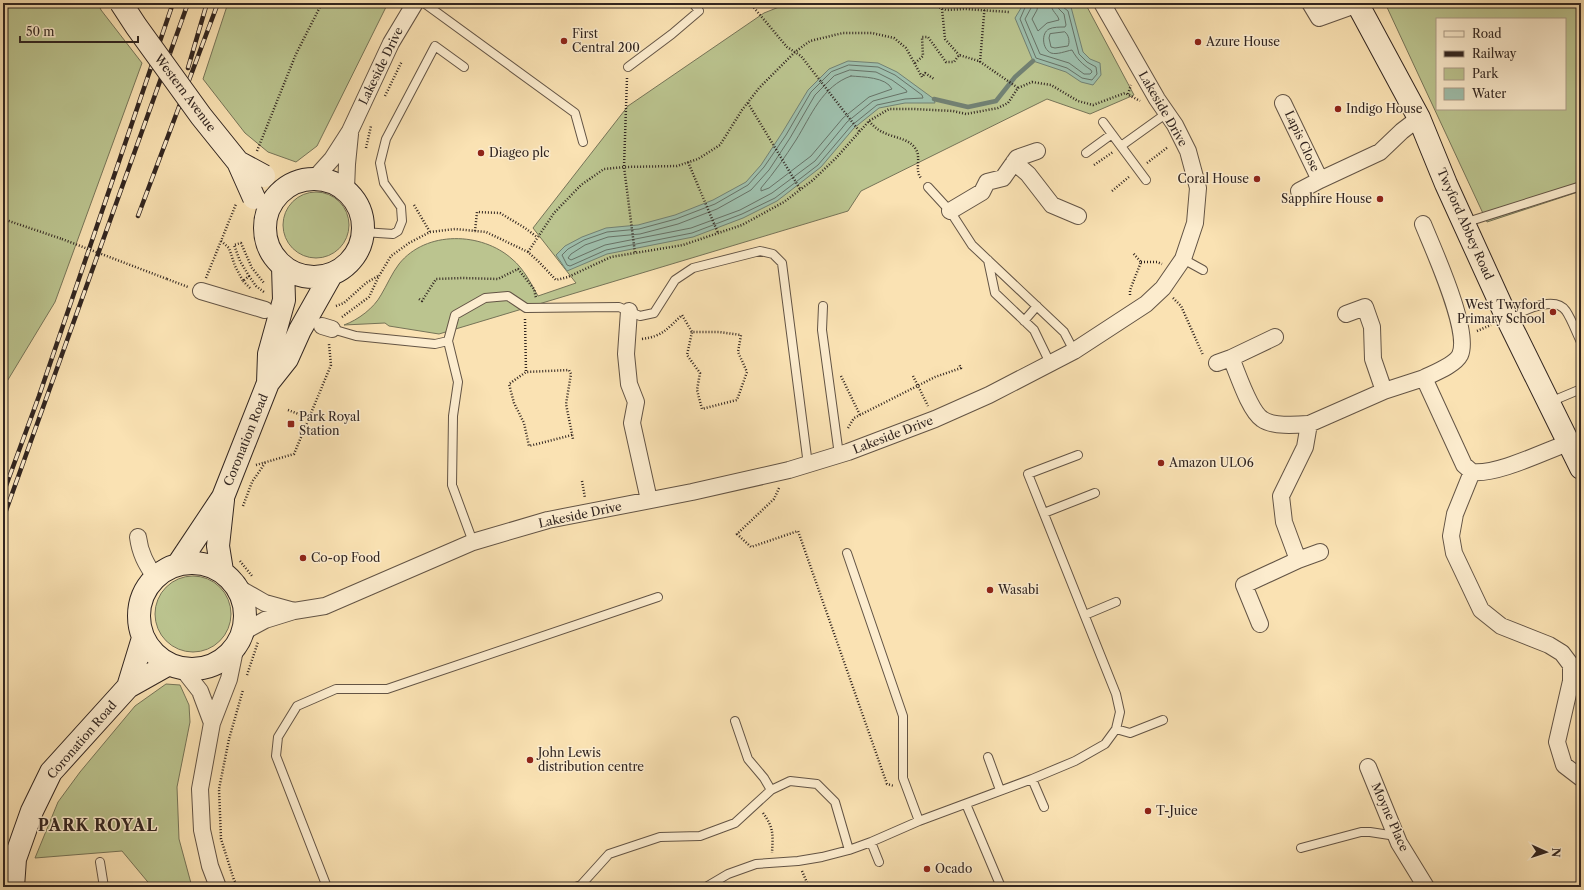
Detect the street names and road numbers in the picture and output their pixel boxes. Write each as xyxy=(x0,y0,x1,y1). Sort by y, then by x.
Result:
street label: Lakeside Drive xyxy=(355,24,406,107)
street label: Western Avenue xyxy=(151,50,220,135)
street label: Lakeside Drive xyxy=(1136,68,1191,149)
street label: Lapis Close xyxy=(1282,108,1323,174)
street label: Twyford Abbey Road xyxy=(1434,166,1497,283)
street label: Coronation Road xyxy=(220,391,271,488)
street label: Lakeside Drive xyxy=(851,412,935,457)
street label: Lakeside Drive xyxy=(537,498,623,531)
street label: Coronation Road xyxy=(44,697,120,782)
street label: Moyne Place xyxy=(1369,780,1412,854)

